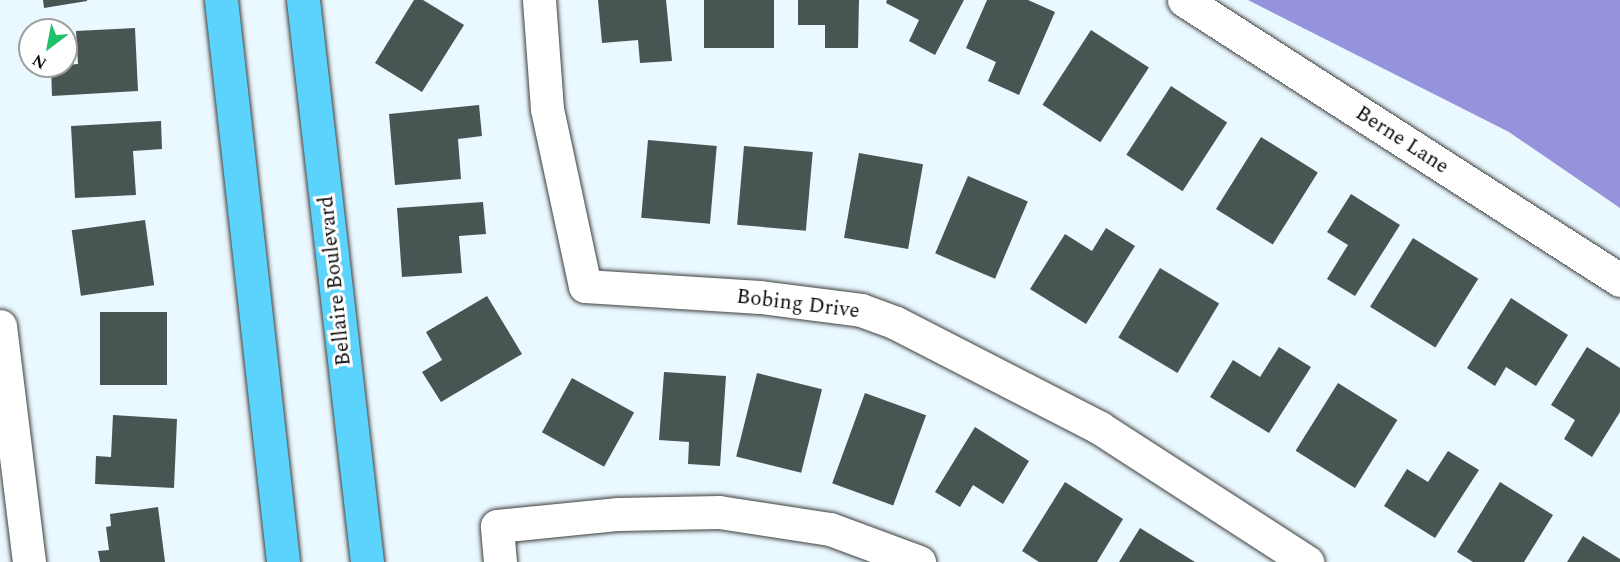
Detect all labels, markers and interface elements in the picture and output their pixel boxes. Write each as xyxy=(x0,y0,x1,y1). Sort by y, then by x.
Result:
north arrow xyxy=(18,18,78,78)
text: N xyxy=(28,48,51,75)
street label: Berne Lane xyxy=(1351,101,1453,179)
street label: Bellaire Boulevard xyxy=(314,195,356,367)
street label: Bobing Drive xyxy=(735,284,861,324)

